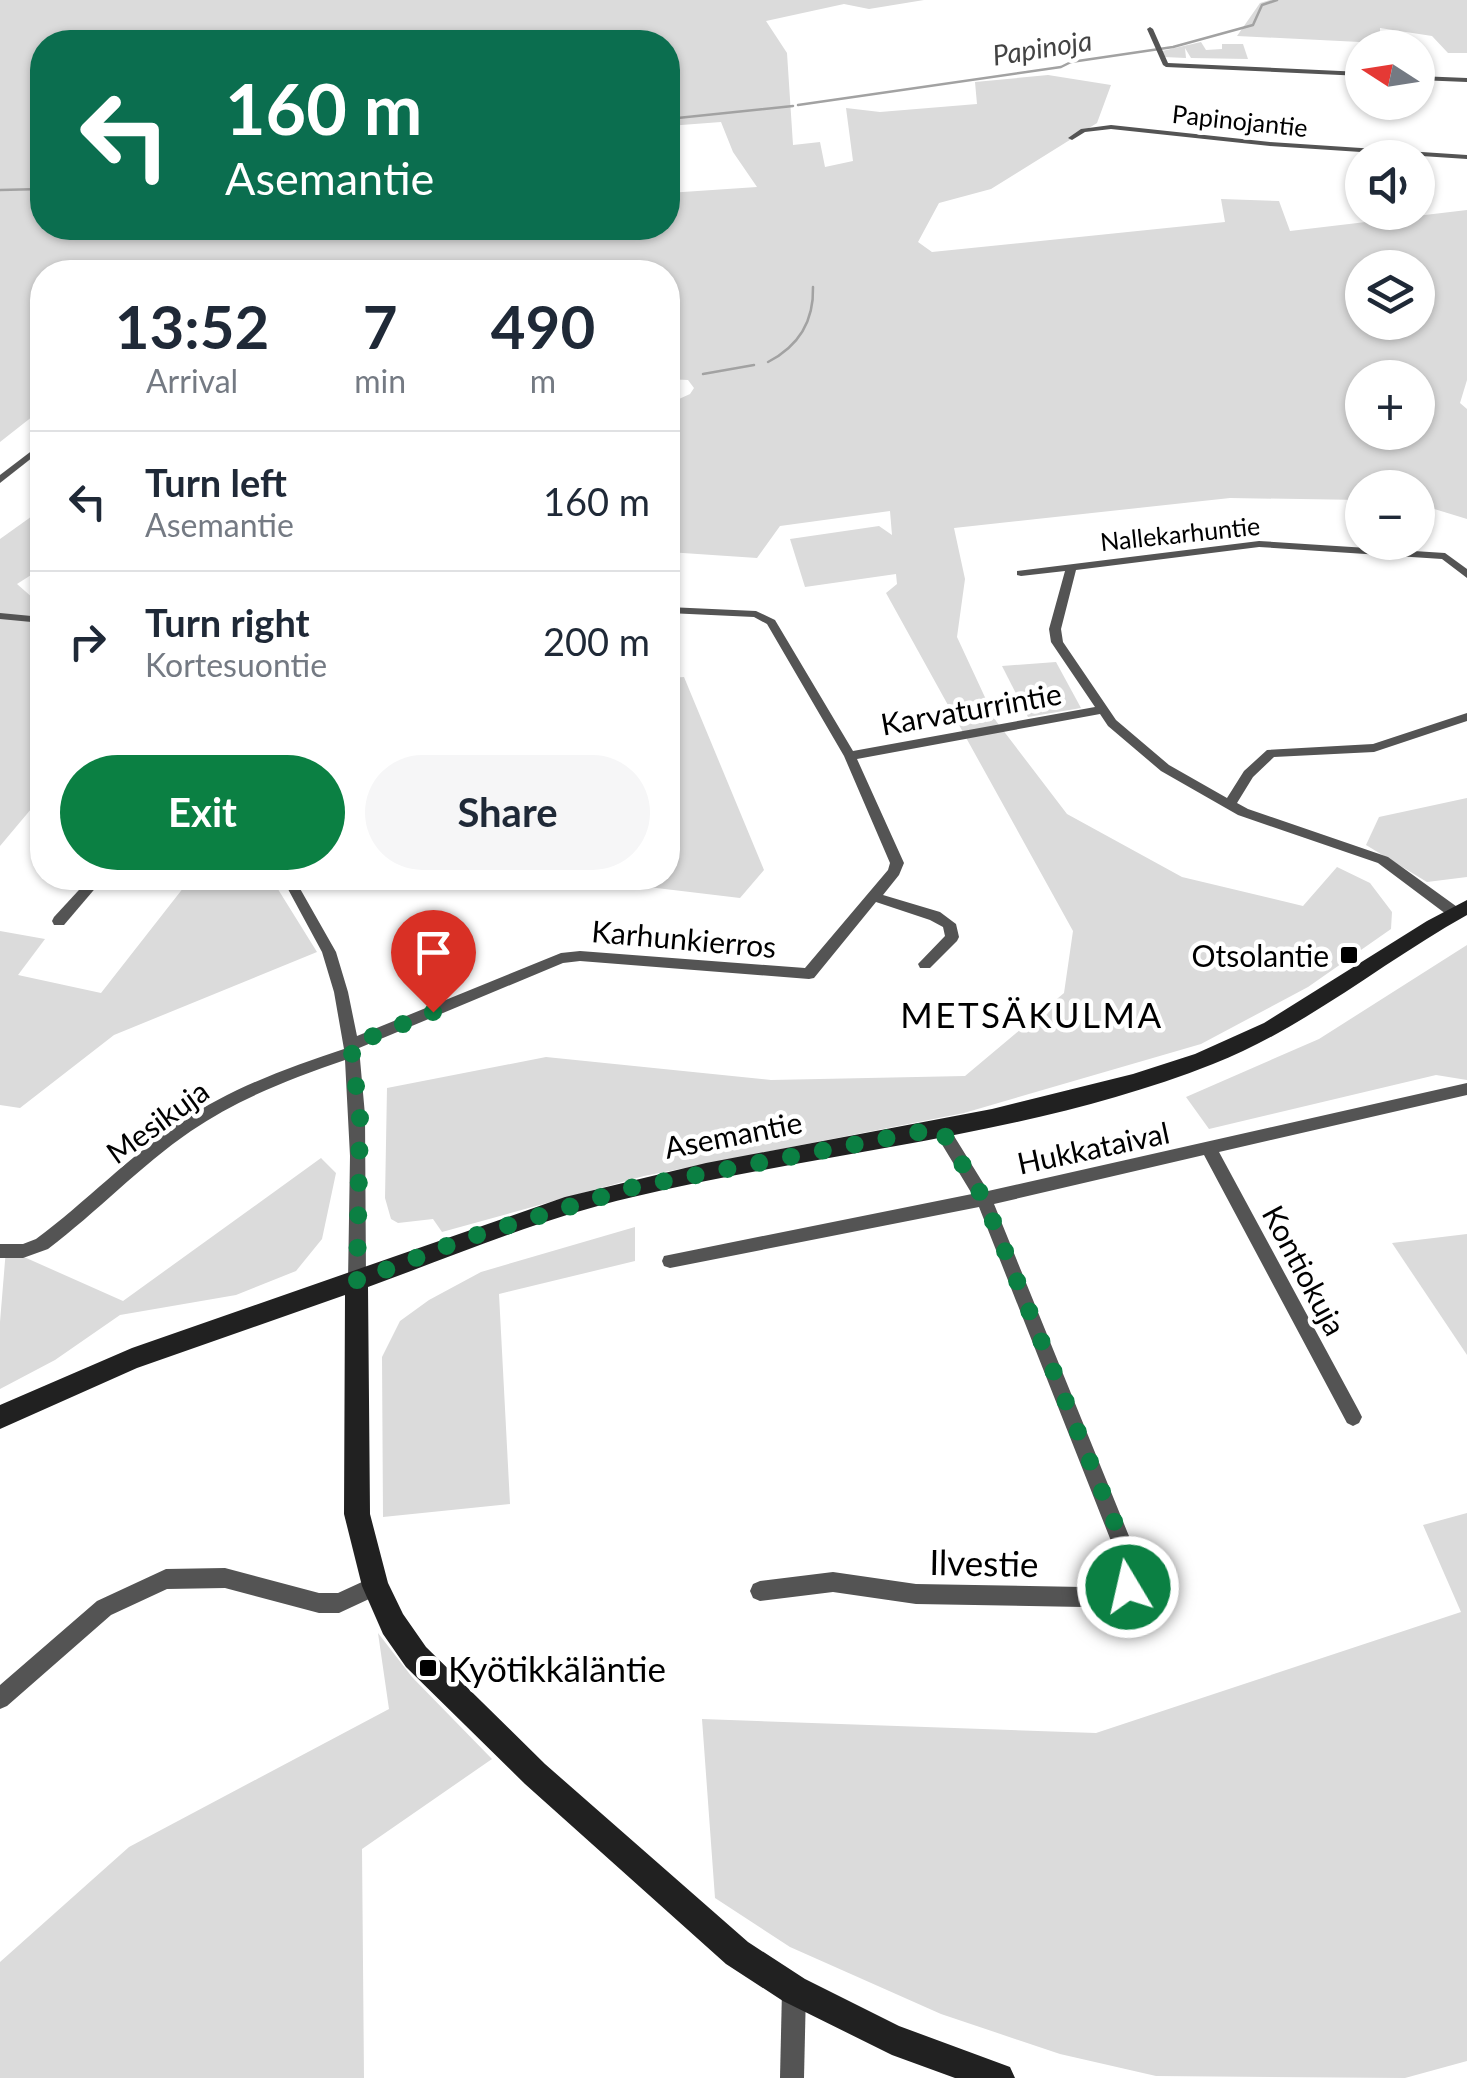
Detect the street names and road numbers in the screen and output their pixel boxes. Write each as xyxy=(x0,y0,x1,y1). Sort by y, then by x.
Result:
street label: Papinojantie xyxy=(1171,98,1309,142)
street label: Nallekarhuntie xyxy=(1099,510,1261,556)
street label: Karvaturrintie xyxy=(878,674,1064,742)
street label: Karhunkierros xyxy=(590,912,778,964)
street label: Mesikuja xyxy=(99,1072,215,1170)
street label: Asemantie xyxy=(661,1103,805,1165)
street label: Hukkataival xyxy=(1014,1113,1172,1181)
street label: Kontiokuja xyxy=(1256,1199,1354,1341)
street label: Ilvestie xyxy=(929,1540,1039,1584)

